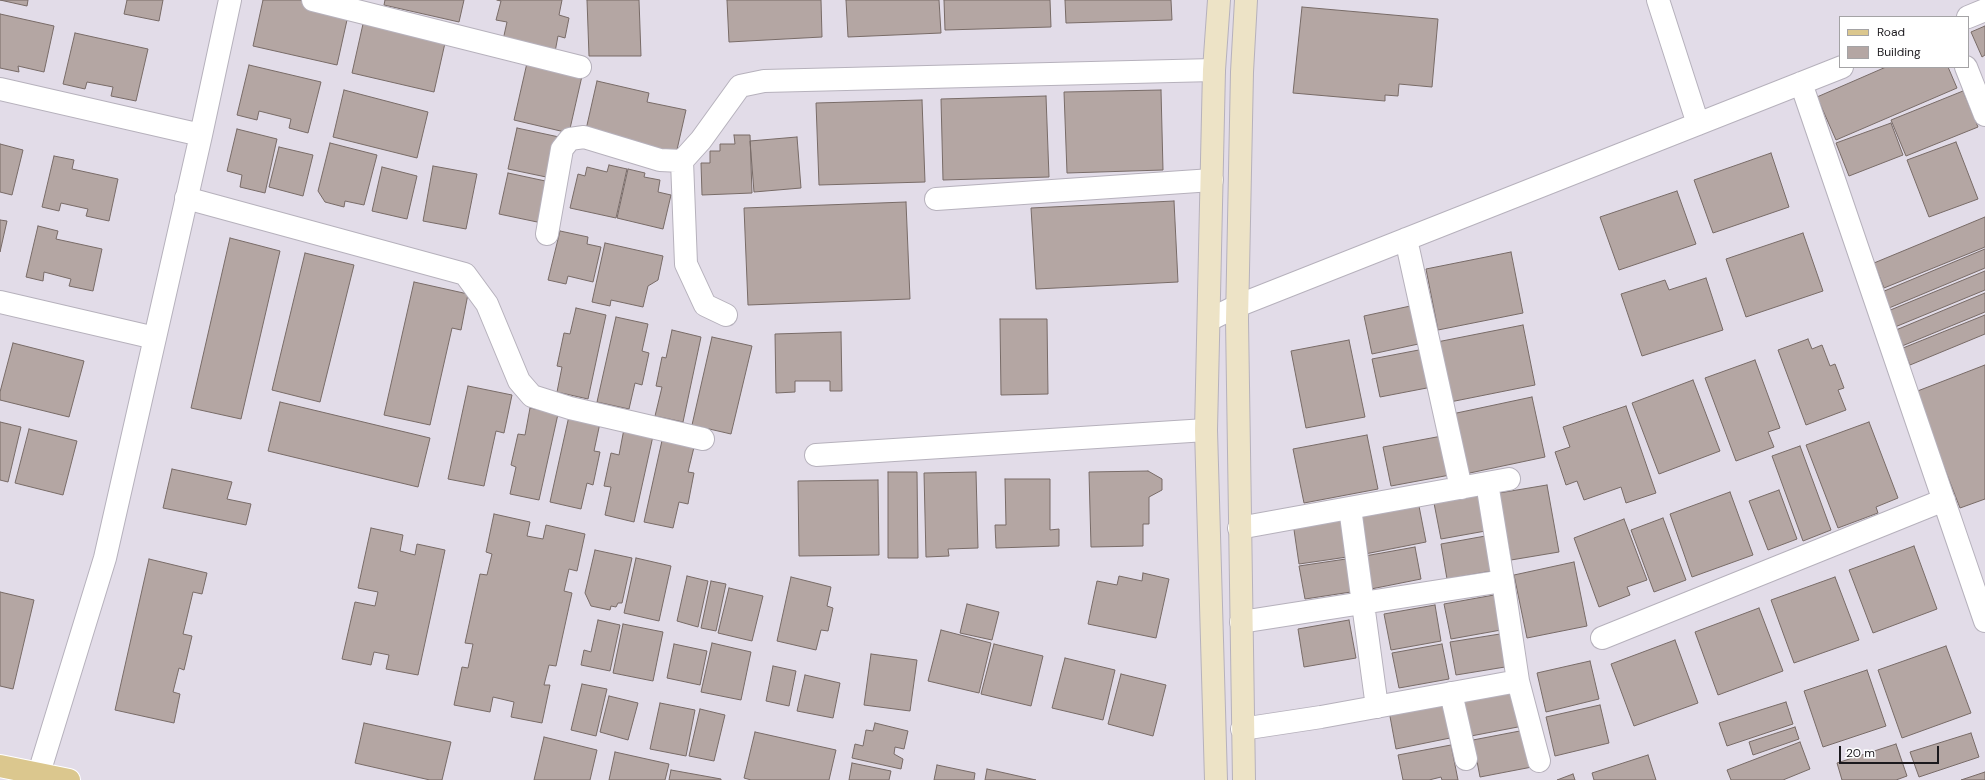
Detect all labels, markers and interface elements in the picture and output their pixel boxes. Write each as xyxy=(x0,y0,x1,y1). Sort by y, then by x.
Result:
legend xyxy=(1839,16,1969,68)
text: Road xyxy=(1877,24,1905,40)
text: Building xyxy=(1877,44,1921,60)
scale bar xyxy=(1841,738,1941,764)
text: 20 m xyxy=(1846,745,1875,761)

